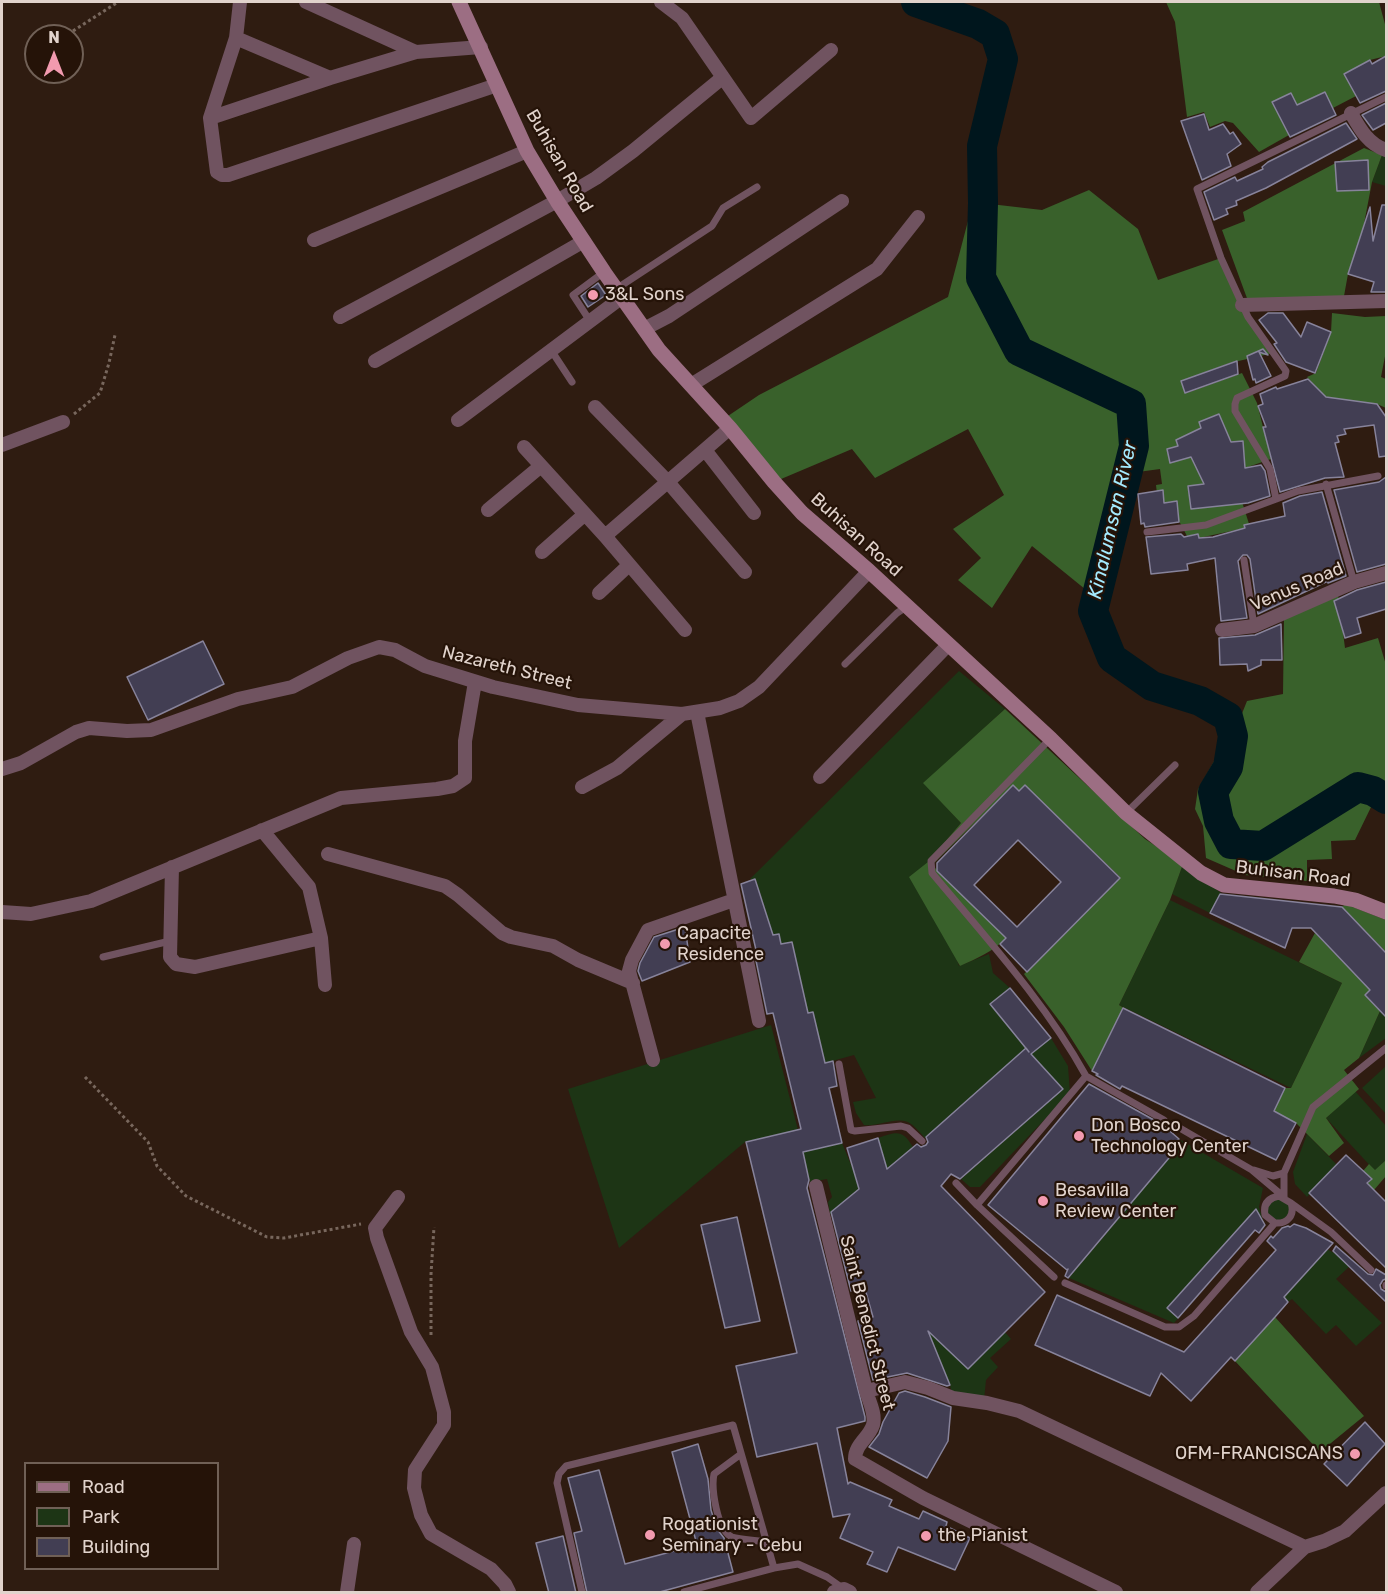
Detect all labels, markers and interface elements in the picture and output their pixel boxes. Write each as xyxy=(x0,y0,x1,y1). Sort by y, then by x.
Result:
north arrow xyxy=(24,24,84,84)
text: N xyxy=(48,28,60,47)
street label: Buhisan Road xyxy=(521,106,597,216)
place label: 3&L Sons xyxy=(605,284,684,306)
marker: 3&L Sons xyxy=(586,288,600,302)
water label: Kinalumsan River xyxy=(1083,439,1143,601)
street label: Buhisan Road xyxy=(806,488,906,582)
street label: Venus Road xyxy=(1247,558,1347,616)
street label: Nazareth Street xyxy=(440,641,574,695)
street label: Buhisan Road xyxy=(1234,856,1352,892)
place label: Capacite Residence xyxy=(677,923,764,966)
marker: Capacite Residence xyxy=(658,937,672,951)
place label: Don Bosco Technology Center xyxy=(1091,1115,1249,1158)
marker: Don Bosco Technology Center xyxy=(1072,1129,1086,1143)
place label: Besavilla Review Center xyxy=(1055,1180,1176,1222)
marker: Besavilla Review Center xyxy=(1036,1194,1050,1208)
street label: Saint Benedict Street xyxy=(835,1233,899,1413)
place label: OFM-FRANCISCANS xyxy=(1175,1443,1343,1465)
marker: OFM-FRANCISCANS xyxy=(1348,1447,1362,1461)
legend xyxy=(24,1462,219,1570)
text: Road xyxy=(82,1476,125,1498)
text: Park xyxy=(82,1506,119,1528)
place label: Rogationist Seminary - Cebu xyxy=(662,1514,802,1556)
place label: the Pianist xyxy=(938,1525,1028,1547)
marker: Rogationist Seminary - Cebu xyxy=(643,1528,657,1542)
marker: the Pianist xyxy=(919,1529,933,1543)
text: Building xyxy=(82,1536,150,1558)

